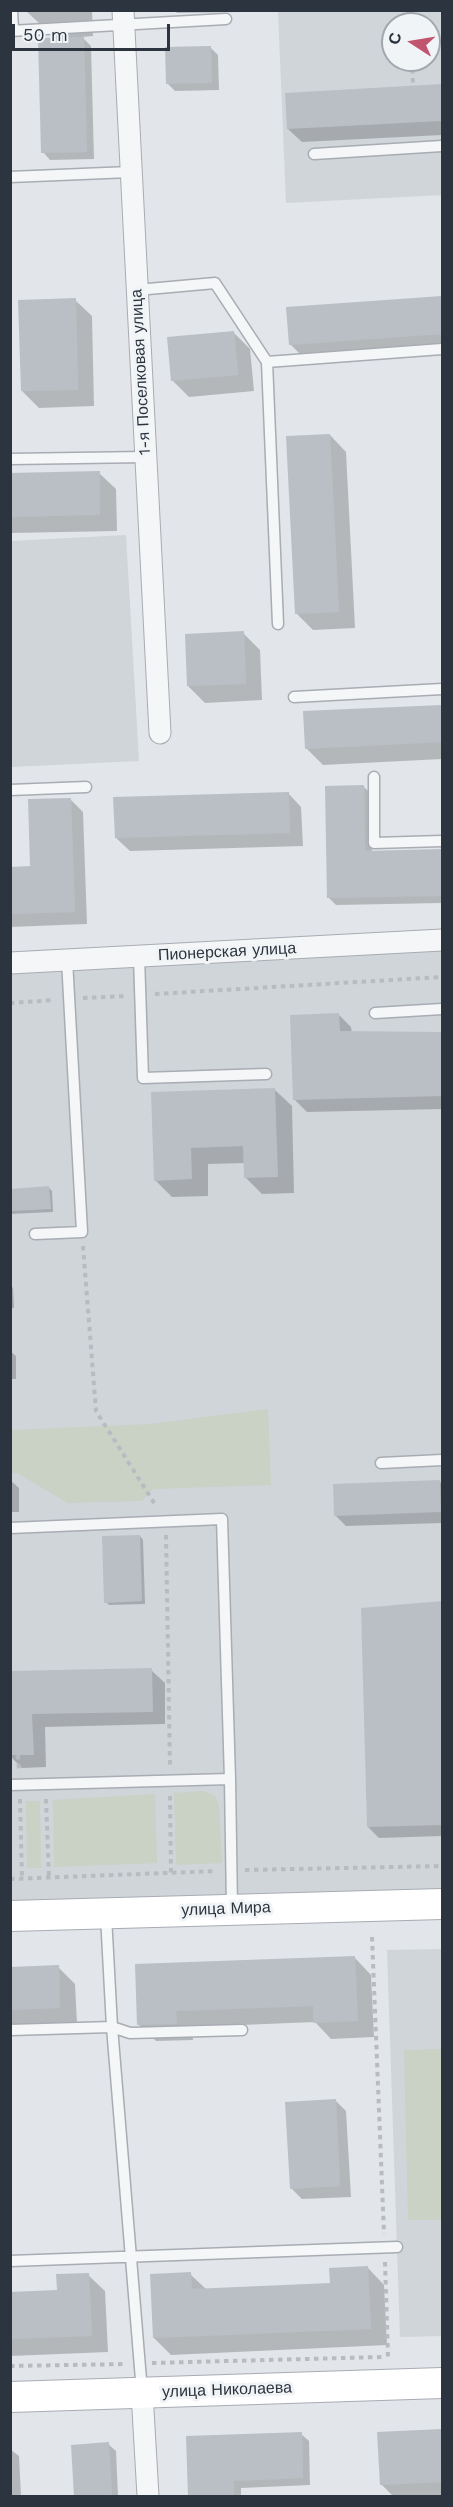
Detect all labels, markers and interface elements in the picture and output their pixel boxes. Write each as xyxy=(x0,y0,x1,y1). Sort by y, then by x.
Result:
scale bar xyxy=(15,12,172,50)
north arrow xyxy=(381,12,441,72)
text: 50 m xyxy=(23,24,68,45)
text: С xyxy=(384,31,405,46)
street label: 1-я Поселковая улица xyxy=(127,289,155,455)
street label: Пионерская улица xyxy=(157,939,297,965)
street label: улица Мира xyxy=(181,1898,271,1920)
street label: улица Николаева xyxy=(162,2378,292,2402)

